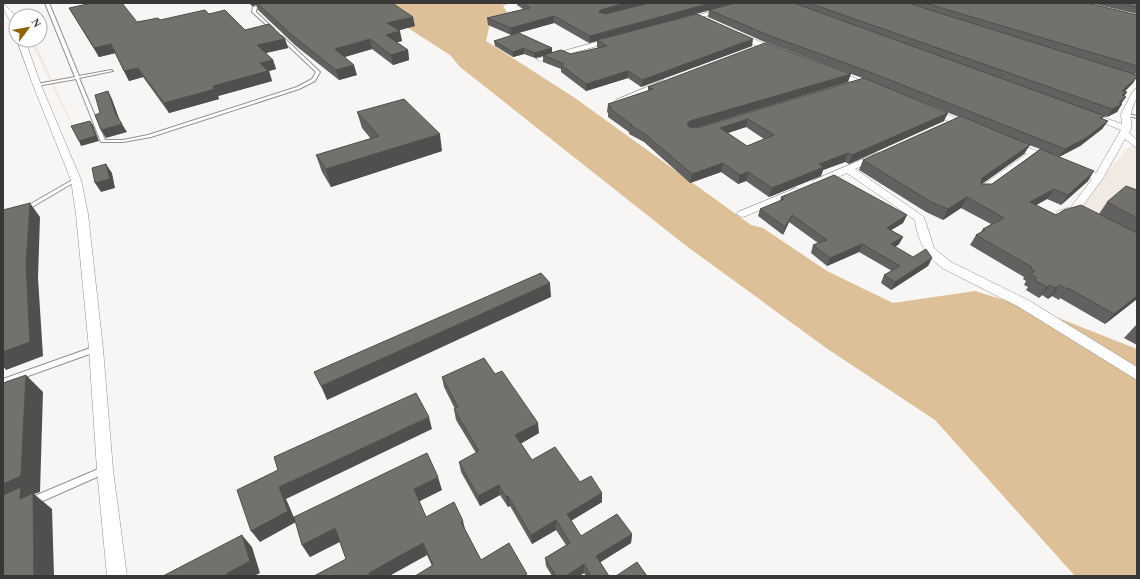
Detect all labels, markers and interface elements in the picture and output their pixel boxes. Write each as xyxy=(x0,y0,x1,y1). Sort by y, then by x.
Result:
north arrow xyxy=(8,8,48,48)
text: N xyxy=(29,16,44,29)

